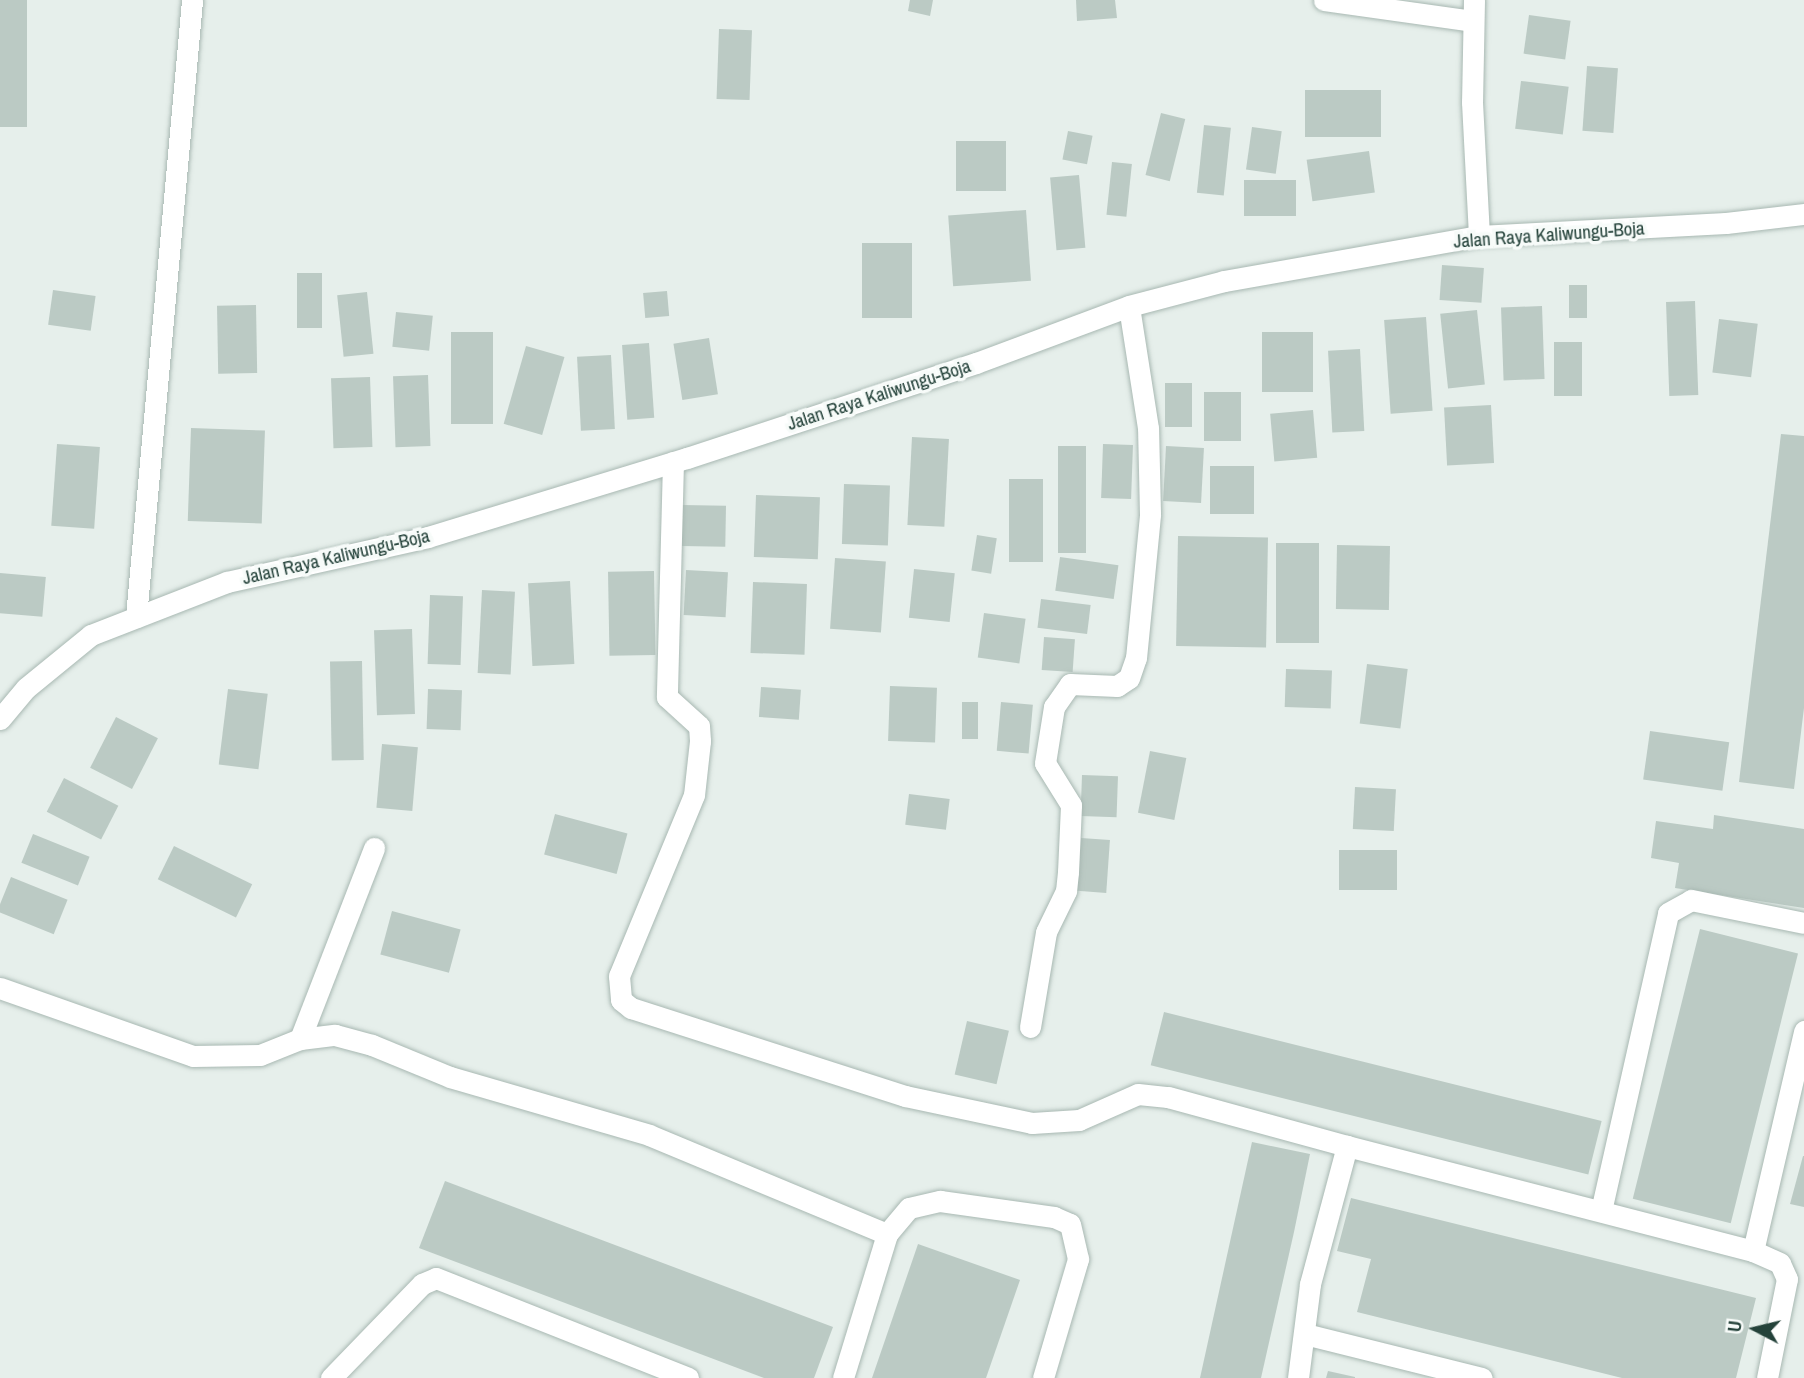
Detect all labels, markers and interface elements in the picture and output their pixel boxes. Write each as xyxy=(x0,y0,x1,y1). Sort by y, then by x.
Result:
street label: Jalan Raya Kaliwungu-Boja xyxy=(1453,217,1645,253)
street label: Jalan Raya Kaliwungu-Boja xyxy=(784,355,974,435)
street label: Jalan Raya Kaliwungu-Boja xyxy=(240,524,432,590)
north arrow xyxy=(1720,1294,1790,1364)
text: U xyxy=(1721,1319,1748,1334)

